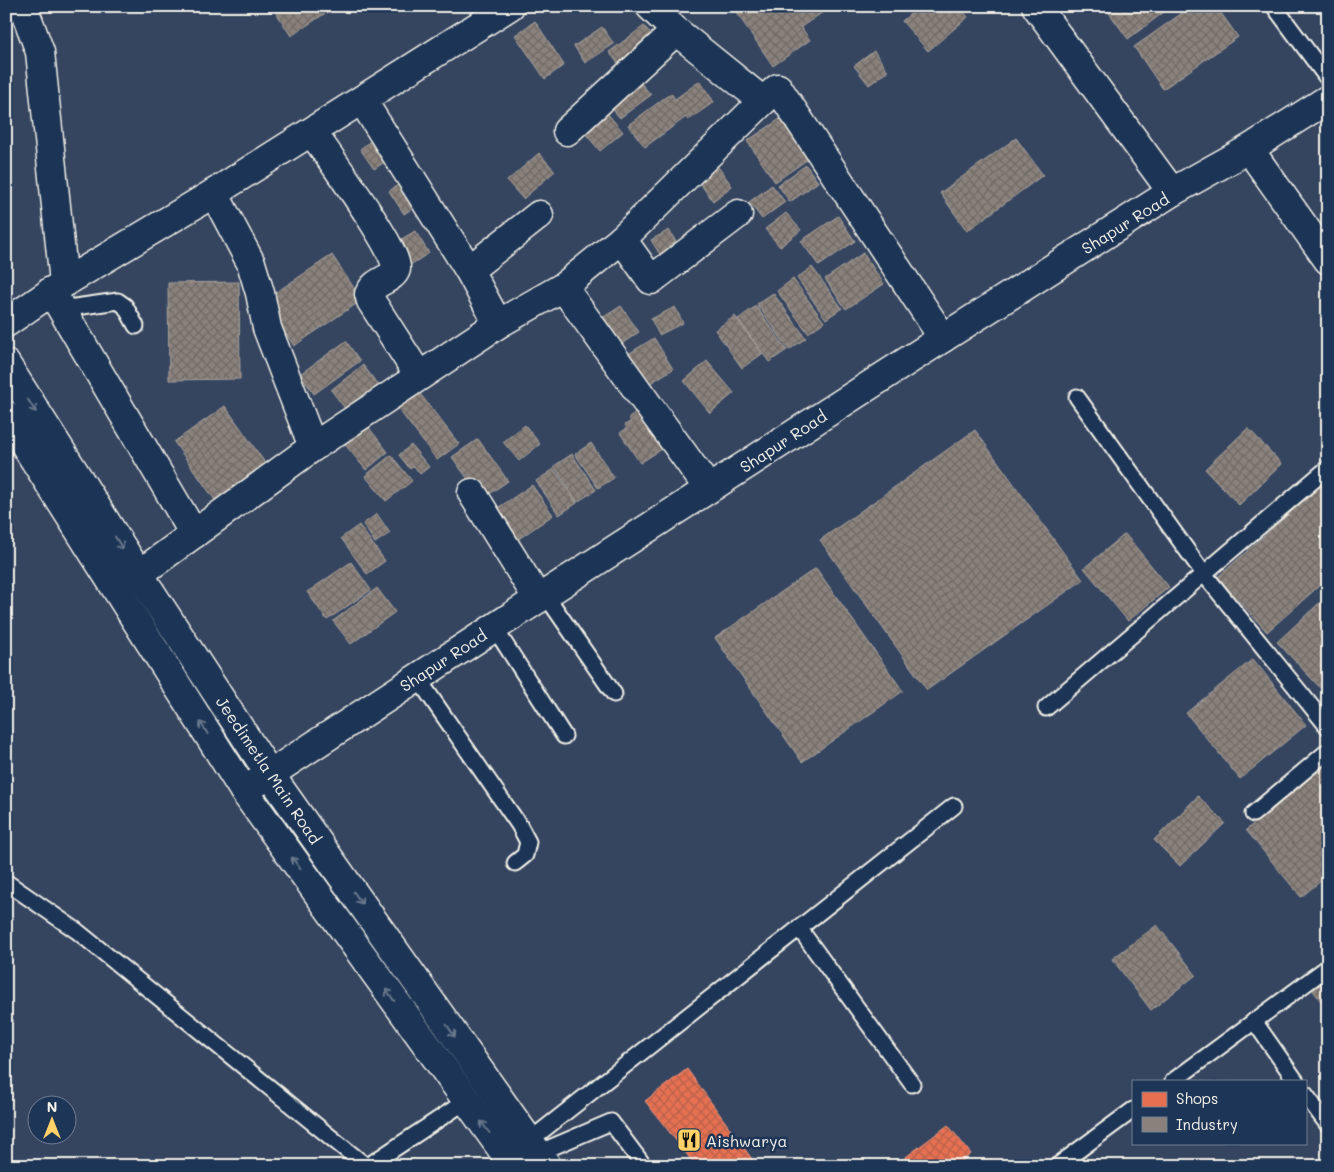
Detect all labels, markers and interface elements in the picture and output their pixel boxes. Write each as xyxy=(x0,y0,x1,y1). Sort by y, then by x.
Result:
street label: Shapur Road xyxy=(1077,188,1173,258)
one-way arrow xyxy=(28,398,38,412)
street label: Shapur Road xyxy=(735,405,831,477)
one-way arrow xyxy=(115,535,125,549)
street label: Shapur Road xyxy=(395,624,491,696)
street label: Jeedimetla Main Road xyxy=(212,692,326,848)
one-way arrow xyxy=(199,722,209,736)
one-way arrow xyxy=(290,857,301,870)
one-way arrow xyxy=(353,891,363,905)
one-way arrow xyxy=(385,988,395,1002)
one-way arrow xyxy=(446,1024,456,1038)
legend xyxy=(1132,1080,1306,1144)
text: Shops xyxy=(1176,1088,1218,1108)
north arrow xyxy=(28,1094,78,1144)
text: N xyxy=(47,1097,57,1116)
text: Industry xyxy=(1176,1114,1238,1134)
one-way arrow xyxy=(480,1121,491,1134)
restaurant icon: Aishwarya xyxy=(676,1127,702,1153)
place label: Aishwarya xyxy=(706,1130,788,1151)

